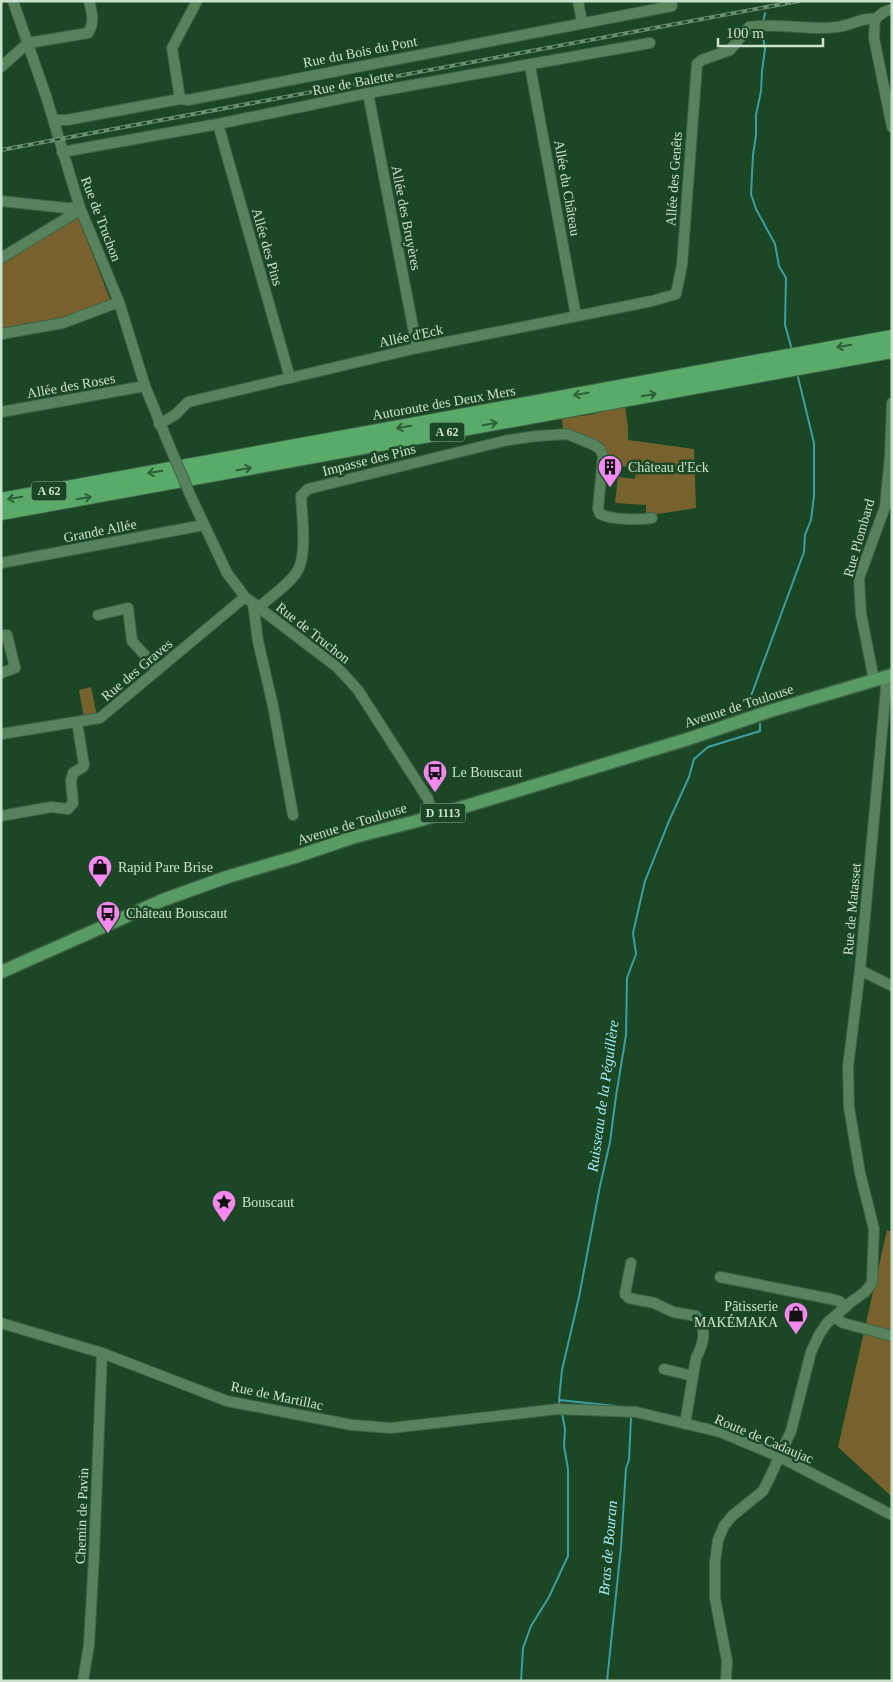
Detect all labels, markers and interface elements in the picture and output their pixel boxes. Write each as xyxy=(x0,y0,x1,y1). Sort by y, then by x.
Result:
scale bar xyxy=(718,15,823,47)
text: 100 m xyxy=(726,25,764,41)
street label: Rue du Bois du Pont xyxy=(302,34,418,70)
street label: Rue de Balette xyxy=(311,68,395,98)
street label: Allée des Genêts xyxy=(663,131,685,227)
street label: Allée du Château xyxy=(551,139,583,237)
street label: Allée des Bruyères xyxy=(388,164,424,272)
street label: Rue de Truchon xyxy=(78,175,124,263)
street label: Allée des Pins xyxy=(249,206,285,288)
street label: Allée d'Eck xyxy=(378,322,444,350)
one-way arrow xyxy=(836,342,852,352)
street label: Allée des Roses xyxy=(26,371,116,401)
street label: Autoroute des Deux Mers xyxy=(371,383,517,423)
one-way arrow xyxy=(573,390,589,400)
one-way arrow xyxy=(641,390,657,399)
one-way arrow xyxy=(481,419,497,428)
one-way arrow xyxy=(396,422,412,432)
road number: A 62 xyxy=(430,422,464,442)
street label: Impasse des Pins xyxy=(321,441,417,479)
building icon: Château d'Eck xyxy=(597,454,623,488)
place label: Château d'Eck xyxy=(628,460,709,475)
one-way arrow xyxy=(235,463,251,473)
one-way arrow xyxy=(147,468,163,478)
road number: A 62 xyxy=(32,482,66,501)
one-way arrow xyxy=(75,492,91,502)
one-way arrow xyxy=(7,493,23,503)
street label: Rue Plombard xyxy=(841,497,877,579)
street label: Grande Allée xyxy=(62,517,138,545)
street label: Rue de Truchon xyxy=(273,600,353,666)
street label: Rue des Graves xyxy=(99,636,175,704)
street label: Avenue de Toulouse xyxy=(683,681,795,731)
bus stop icon: Le Bouscaut xyxy=(422,759,448,793)
place label: Le Bouscaut xyxy=(452,765,522,780)
street label: Avenue de Toulouse xyxy=(295,800,409,848)
road number: D 1113 xyxy=(420,804,466,822)
shop icon: Rapid Pare Brise xyxy=(87,854,113,888)
place label: Rapid Pare Brise xyxy=(118,860,213,875)
street label: Rue de Matasset xyxy=(840,862,864,956)
bus stop icon: Château Bouscaut xyxy=(95,900,121,934)
place label: Château Bouscaut xyxy=(126,906,228,921)
water label: Ruisseau de la Péguillère xyxy=(584,1019,622,1174)
place icon: Bouscaut xyxy=(211,1189,237,1223)
place label: Bouscaut xyxy=(242,1195,294,1210)
place label: Pâtisserie MAKÉMAKA xyxy=(694,1299,779,1330)
shop icon: Pâtisserie MAKÉMAKA xyxy=(783,1301,809,1335)
street label: Rue de Martillac xyxy=(229,1379,325,1413)
street label: Route de Cadaujac xyxy=(712,1411,816,1467)
street label: Chemin de Pavin xyxy=(73,1468,91,1564)
water label: Bras de Bouran xyxy=(596,1500,620,1596)

